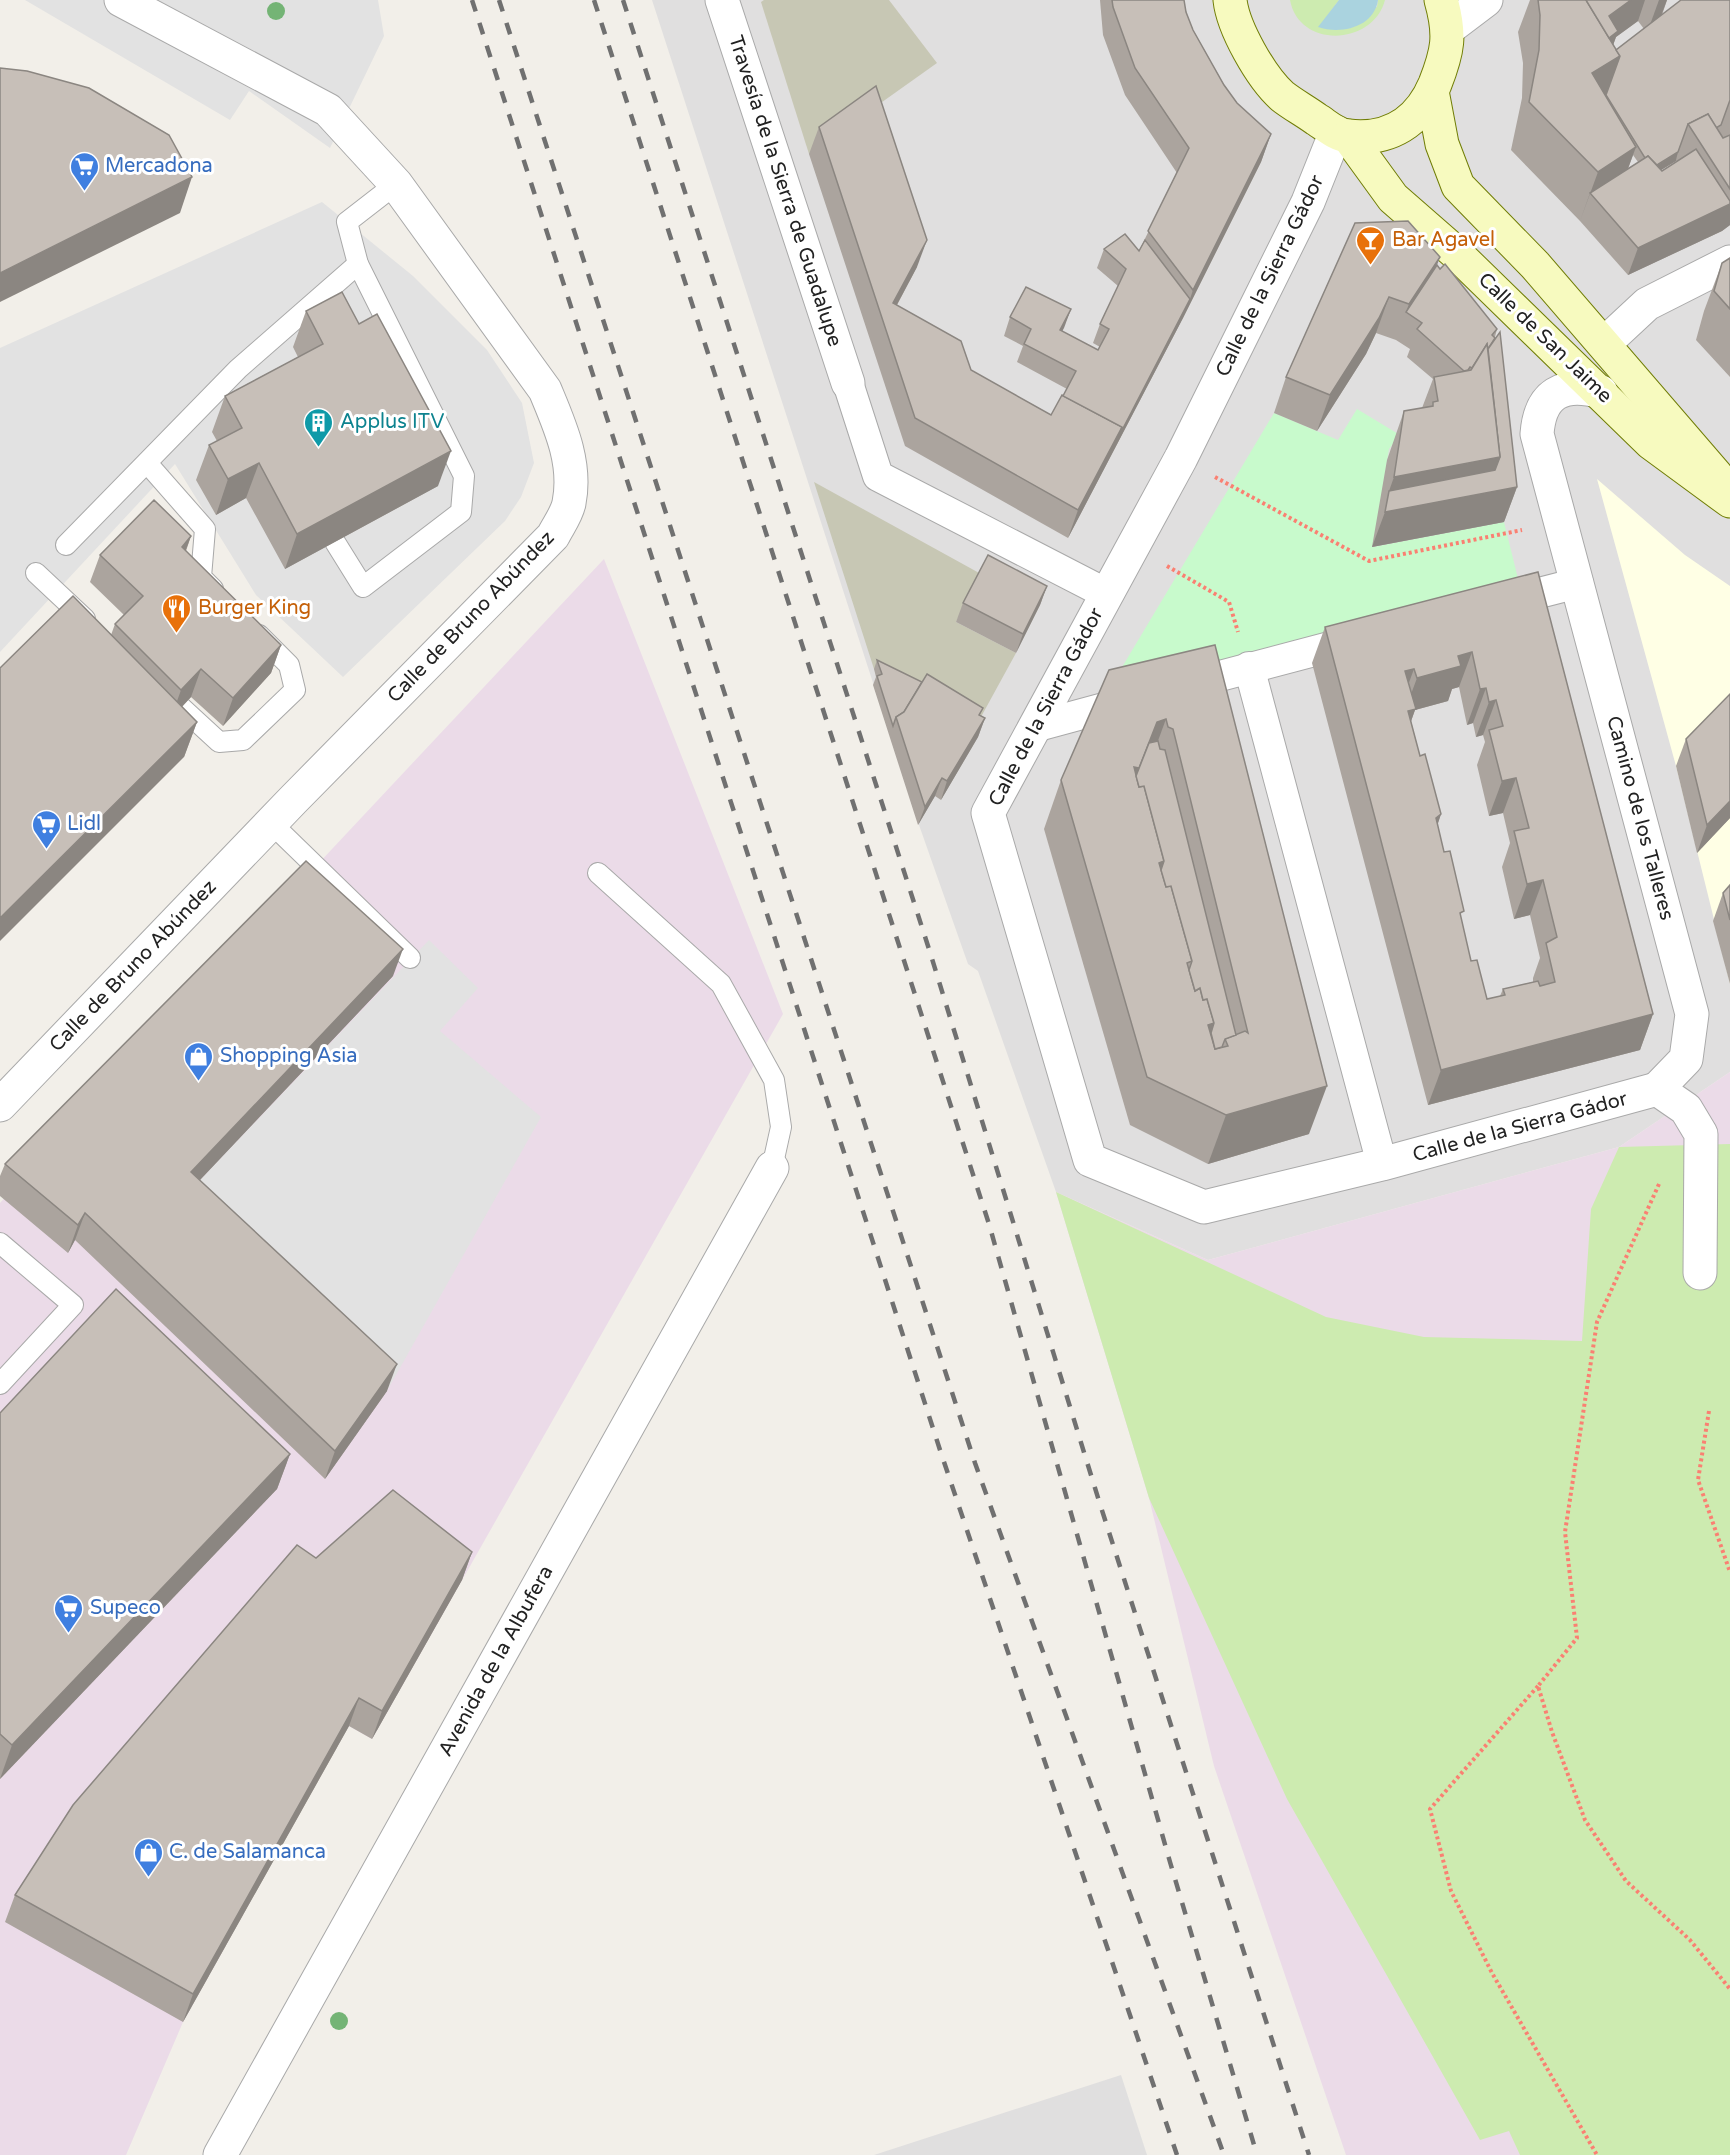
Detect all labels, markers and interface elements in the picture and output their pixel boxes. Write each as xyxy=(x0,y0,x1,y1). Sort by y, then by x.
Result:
street label: Travesía de la Sierra de Guadalupe xyxy=(723,32,847,350)
supermarket icon: Mercadona xyxy=(68,150,100,192)
place label: Mercadona xyxy=(105,154,213,178)
street label: Calle de la Sierra Gádor xyxy=(1211,171,1329,381)
bar icon: Bar Agavel xyxy=(1355,224,1387,266)
place label: Bar Agavel xyxy=(1392,228,1495,252)
street label: Calle de San Jaime xyxy=(1473,268,1617,408)
building icon: Applus ITV xyxy=(303,406,335,448)
place label: Applus ITV xyxy=(340,410,445,434)
street label: Calle de Bruno Abúndez xyxy=(383,526,559,708)
restaurant icon: Burger King xyxy=(161,592,193,634)
place label: Burger King xyxy=(198,596,311,620)
street label: Calle de la Sierra Gádor xyxy=(983,603,1109,810)
street label: Camino de los Talleres xyxy=(1601,713,1679,923)
supermarket icon: Lidl xyxy=(30,808,62,850)
place label: Lidl xyxy=(67,812,101,836)
street label: Calle de Bruno Abúndez xyxy=(45,875,221,1057)
shop icon: Shopping Asia xyxy=(183,1040,215,1082)
place label: Shopping Asia xyxy=(220,1044,357,1068)
street label: Calle de la Sierra Gádor xyxy=(1410,1087,1630,1167)
street label: Avenida de la Albufera xyxy=(433,1561,559,1761)
supermarket icon: Supeco xyxy=(53,1592,85,1634)
place label: Supeco xyxy=(90,1596,161,1620)
shop icon: C. de Salamanca xyxy=(132,1836,164,1878)
place label: C. de Salamanca xyxy=(169,1840,326,1864)

